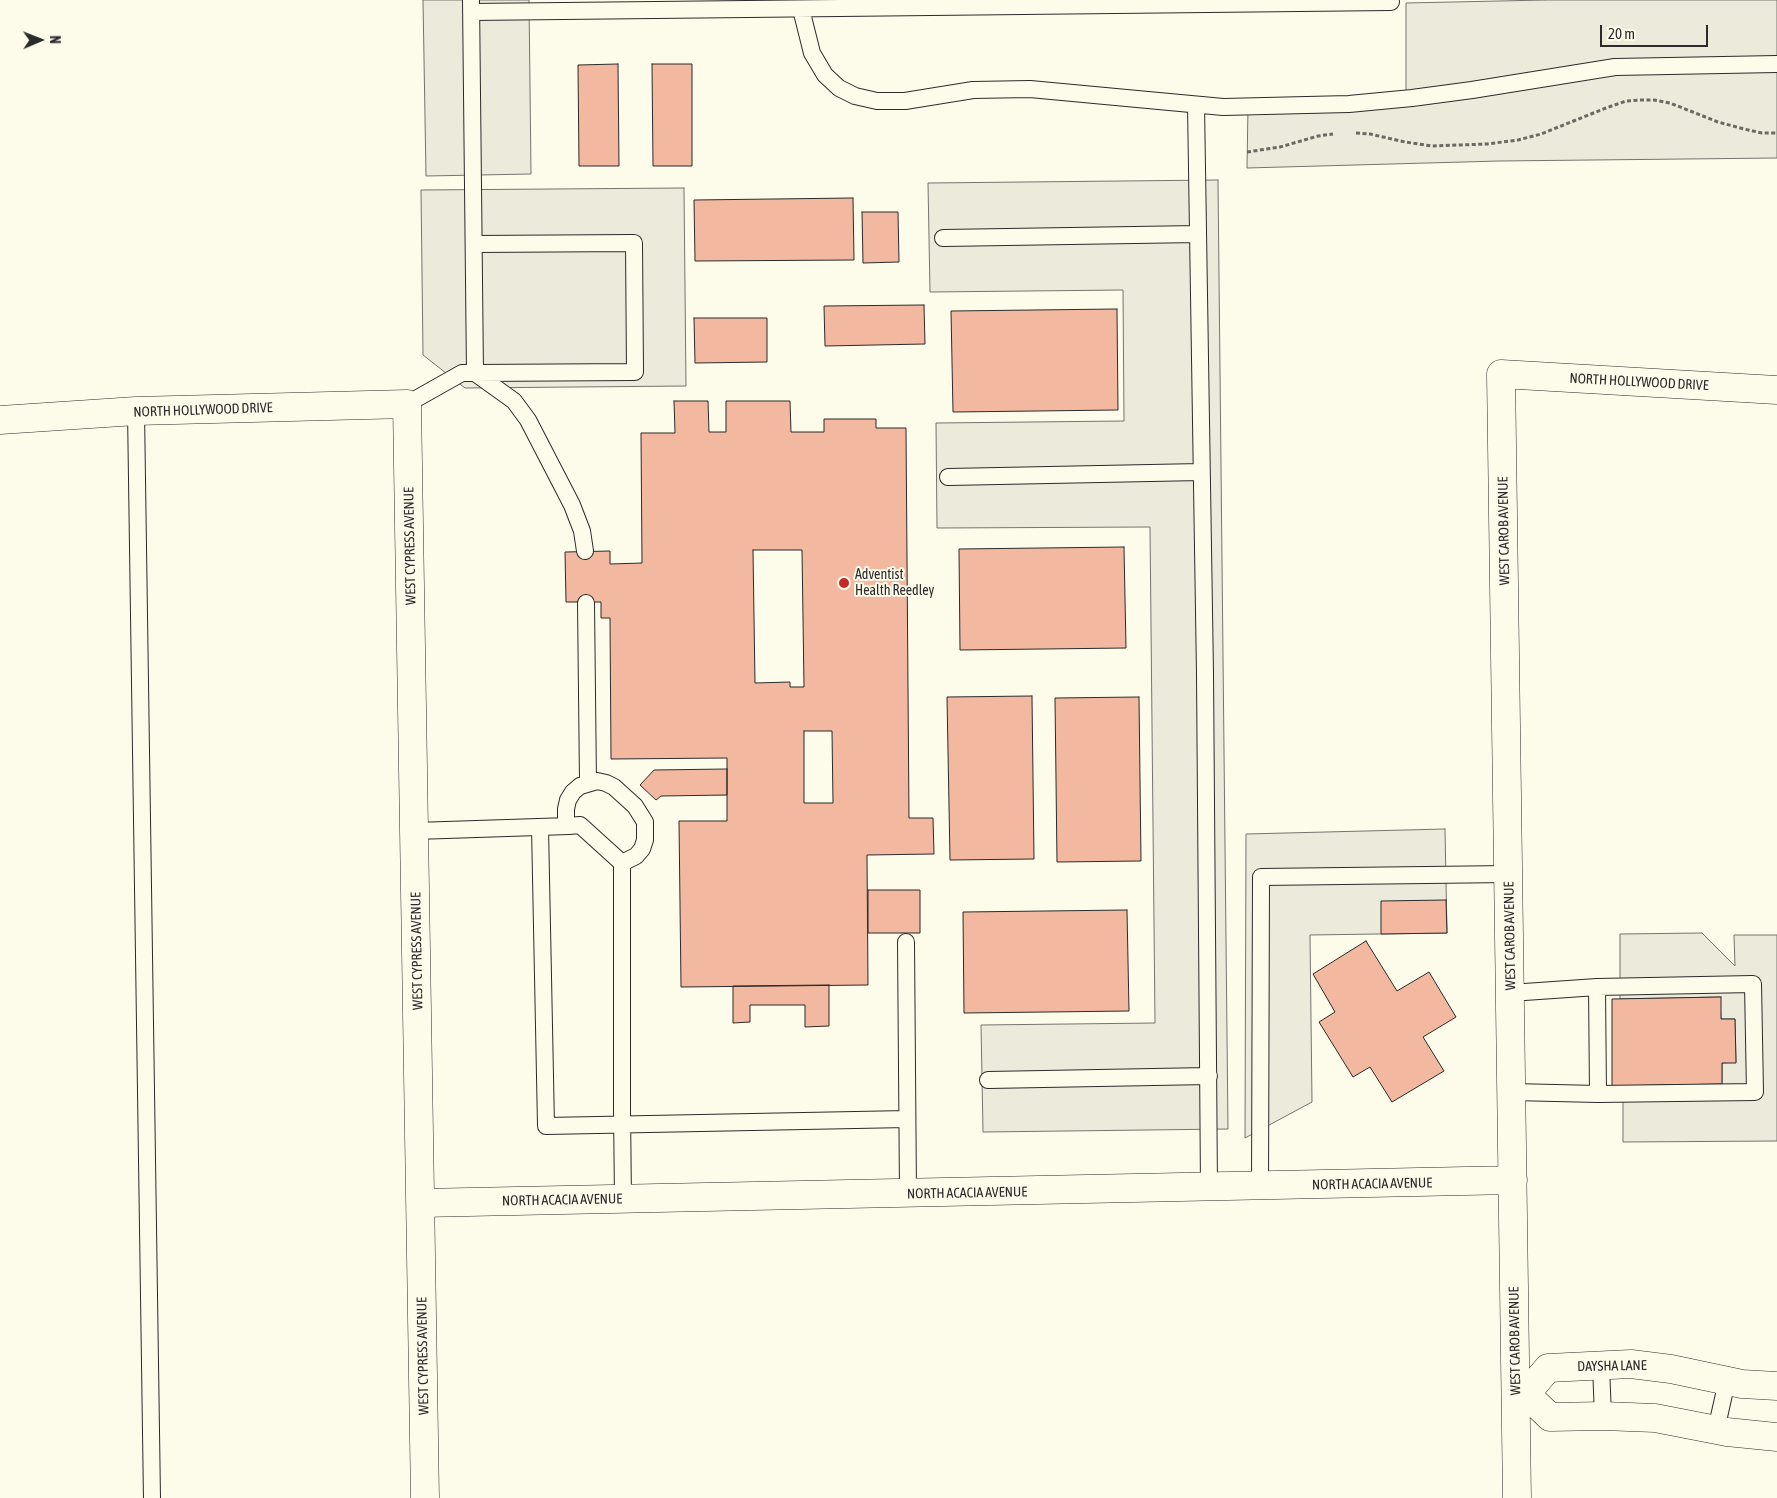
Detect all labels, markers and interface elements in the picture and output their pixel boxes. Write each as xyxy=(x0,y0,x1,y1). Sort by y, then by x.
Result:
north arrow xyxy=(15,15,65,65)
scale bar xyxy=(1602,15,1710,47)
text: 20 m xyxy=(1608,25,1635,42)
text: N xyxy=(47,35,63,44)
street label: NORTH HOLLYWOOD DRIVE xyxy=(1569,370,1709,394)
street label: NORTH HOLLYWOOD DRIVE xyxy=(133,399,273,421)
street label: WEST CAROB AVENUE xyxy=(1495,477,1513,585)
street label: WEST CYPRESS AVENUE xyxy=(401,487,419,605)
place label: Adventist Health Reedley xyxy=(855,567,934,600)
marker: Adventist Health Reedley xyxy=(837,576,851,590)
street label: WEST CAROB AVENUE xyxy=(1501,882,1519,990)
street label: WEST CYPRESS AVENUE xyxy=(408,892,426,1010)
street label: NORTH ACACIA AVENUE xyxy=(1312,1175,1432,1193)
street label: NORTH ACACIA AVENUE xyxy=(907,1184,1027,1202)
street label: NORTH ACACIA AVENUE xyxy=(502,1191,622,1209)
street label: WEST CAROB AVENUE xyxy=(1506,1287,1524,1395)
street label: WEST CYPRESS AVENUE xyxy=(414,1297,432,1415)
street label: DAYSHA LANE xyxy=(1577,1357,1647,1375)

